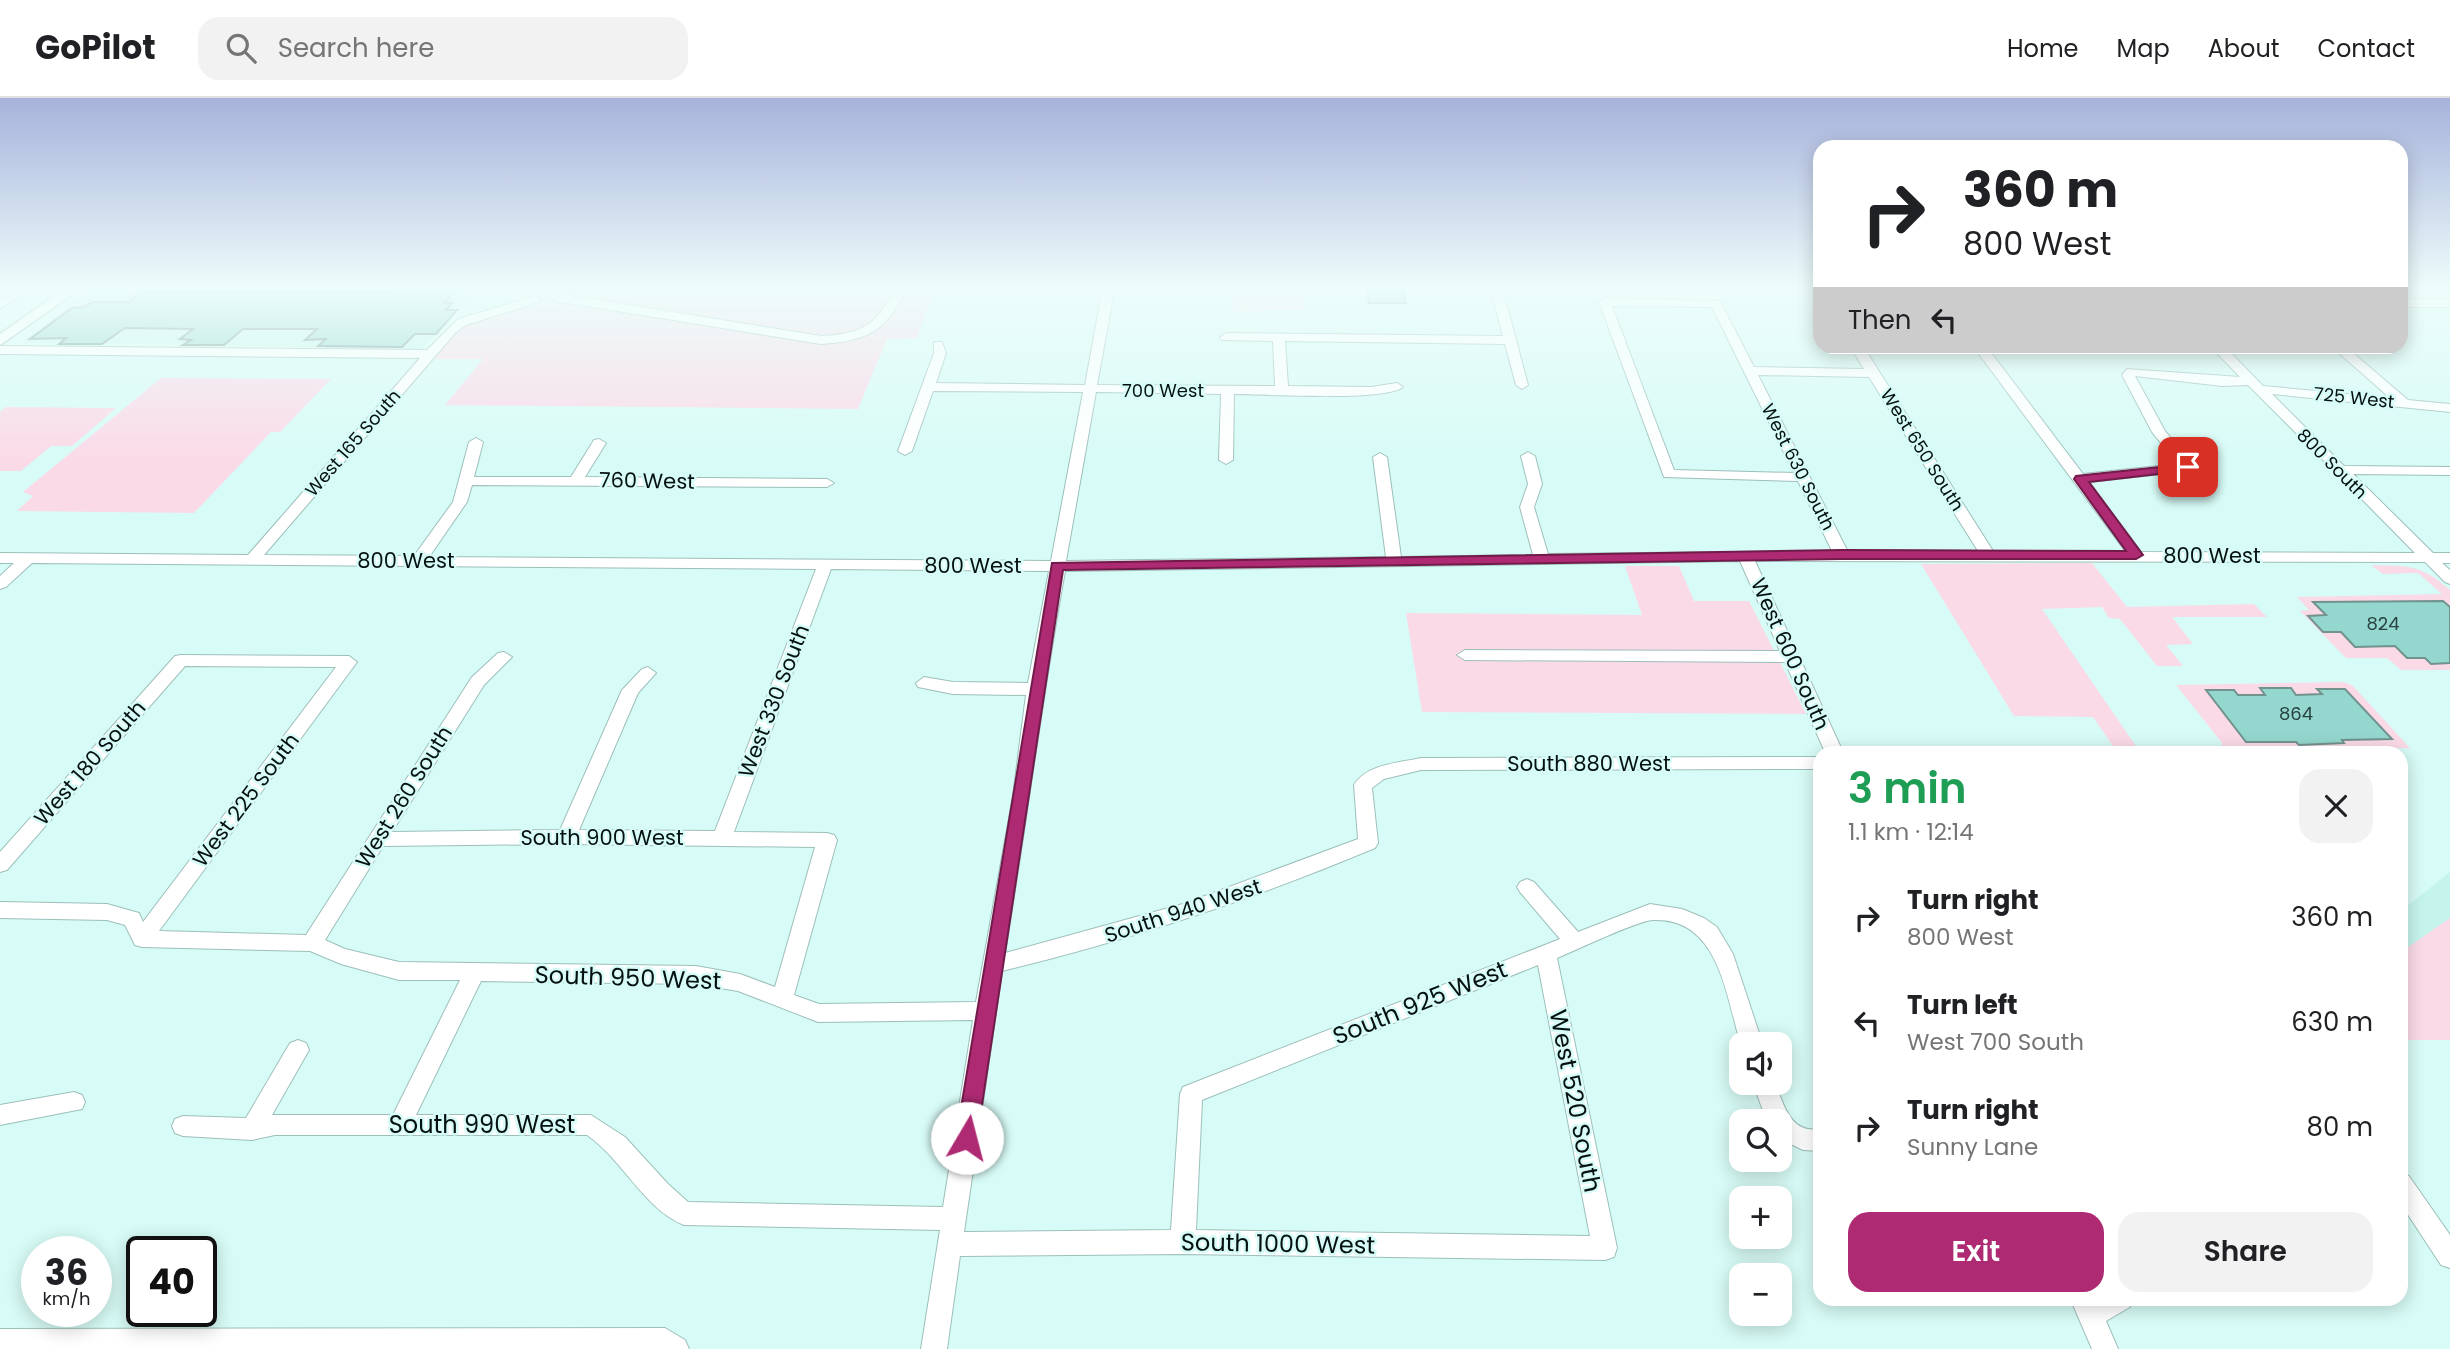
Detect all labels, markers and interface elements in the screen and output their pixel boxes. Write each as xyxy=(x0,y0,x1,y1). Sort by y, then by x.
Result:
search box xyxy=(198,17,688,80)
text: GoPilot xyxy=(35,24,156,71)
icon: search xyxy=(222,29,260,67)
text: Search here xyxy=(278,30,434,66)
text: Home xyxy=(2007,32,2079,65)
text: Map xyxy=(2117,32,2170,65)
text: About xyxy=(2208,32,2279,65)
text: Contact xyxy=(2317,32,2415,65)
text: 360 m xyxy=(1963,156,2118,224)
icon: right xyxy=(1848,168,1939,259)
text: 800 West xyxy=(1963,221,2111,266)
icon: left xyxy=(1925,301,1963,339)
text: Then xyxy=(1848,302,1911,338)
street label: 700 West xyxy=(1122,378,1204,403)
street label: 725 West xyxy=(2312,381,2396,414)
street label: West 165 South xyxy=(299,384,406,502)
street label: West 650 South xyxy=(1875,384,1970,516)
street label: West 630 South xyxy=(1756,399,1841,535)
street label: 800 South xyxy=(2292,423,2373,504)
pin xyxy=(2158,437,2218,497)
icon: arrive xyxy=(2169,448,2207,486)
street label: 760 West xyxy=(599,465,695,496)
street label: 800 West xyxy=(2163,541,2261,570)
street label: 800 West xyxy=(357,546,455,575)
street label: 800 West xyxy=(924,551,1022,580)
street label: West 600 South xyxy=(1744,573,1837,734)
house number: 824 xyxy=(2366,611,2400,636)
street label: West 330 South xyxy=(731,620,816,781)
street label: West 180 South xyxy=(27,694,152,831)
house number: 864 xyxy=(2279,701,2313,726)
street label: West 260 South xyxy=(348,720,459,873)
street label: West 225 South xyxy=(186,727,306,873)
street label: South 880 West xyxy=(1507,749,1671,778)
text: 3 min xyxy=(1848,759,1967,818)
button: close xyxy=(2299,769,2373,843)
text: 1.1 km · 12:14 xyxy=(1848,816,1974,848)
street label: South 900 West xyxy=(520,823,684,852)
street label: South 940 West xyxy=(1101,872,1265,950)
text: Turn right xyxy=(1907,882,2039,918)
icon: right xyxy=(1848,899,1886,937)
text: 360 m xyxy=(2291,899,2373,935)
text: 800 West xyxy=(1907,921,2014,953)
street label: South 925 West xyxy=(1328,953,1512,1053)
street label: South 950 West xyxy=(534,958,722,997)
text: Turn left xyxy=(1907,987,2018,1023)
icon: left xyxy=(1848,1004,1886,1042)
text: 630 m xyxy=(2291,1004,2373,1040)
street label: West 520 South xyxy=(1542,1007,1609,1195)
text: West 700 South xyxy=(1907,1026,2084,1058)
map controls xyxy=(1729,1032,1792,1326)
button: sound xyxy=(1729,1032,1792,1095)
text: Turn right xyxy=(1907,1092,2039,1128)
position arrow xyxy=(930,1101,1004,1175)
street label: South 990 West xyxy=(389,1108,575,1141)
button: search xyxy=(1729,1109,1792,1172)
icon: right xyxy=(1848,1109,1886,1147)
text: 80 m xyxy=(2307,1109,2373,1145)
text: Sunny Lane xyxy=(1907,1131,2038,1163)
button: + xyxy=(1729,1186,1792,1249)
button: Exit xyxy=(1848,1212,2104,1292)
button: Share xyxy=(2118,1212,2373,1292)
street label: South 1000 West xyxy=(1181,1225,1375,1262)
speed limit sign: 40 xyxy=(126,1236,217,1327)
text: 36 xyxy=(45,1248,88,1297)
button: − xyxy=(1729,1263,1792,1326)
text: km/h xyxy=(43,1286,90,1311)

